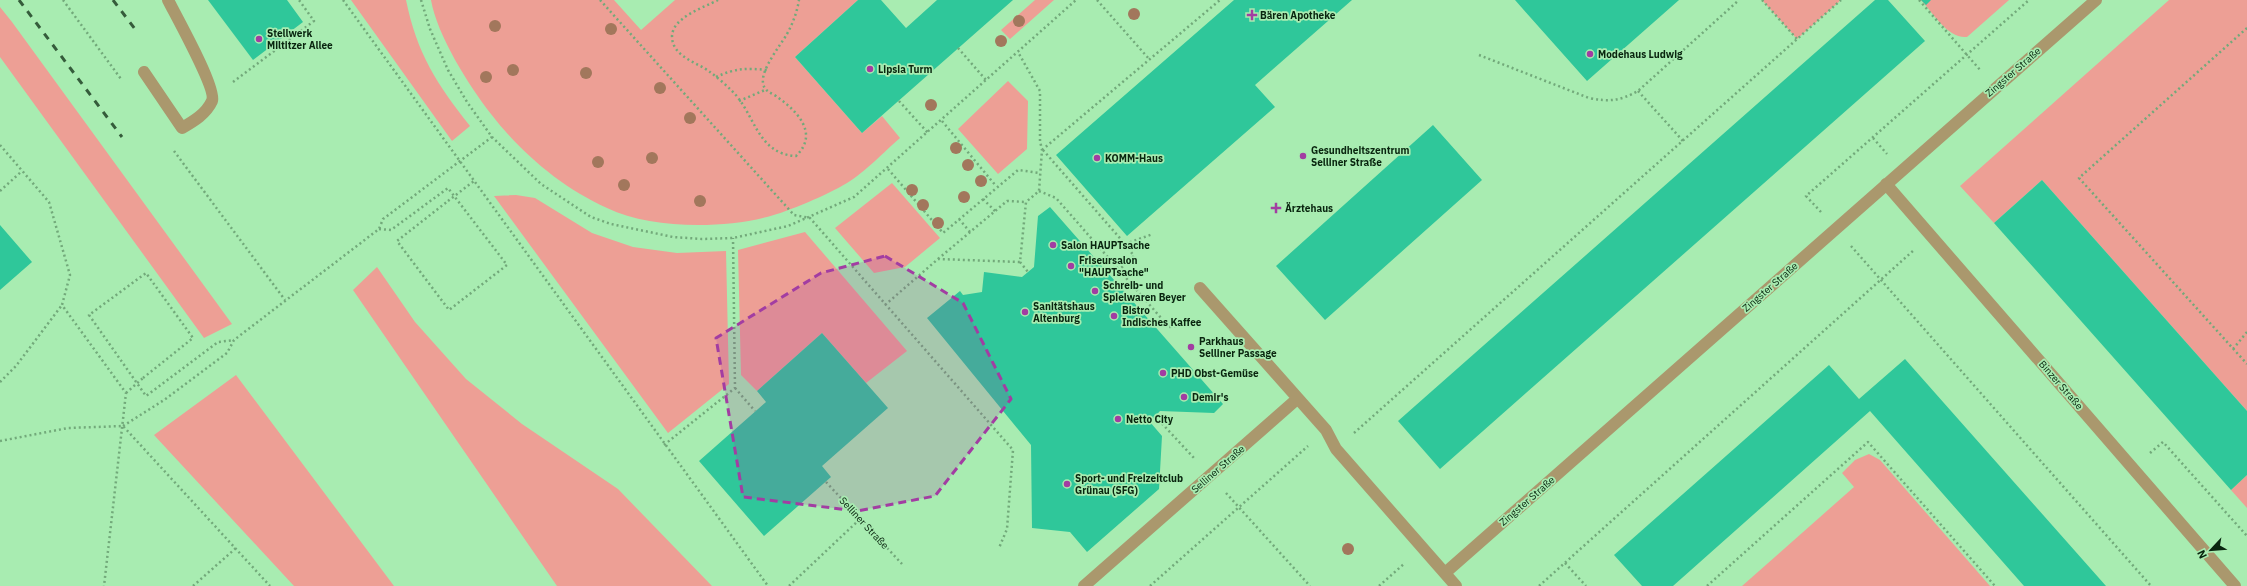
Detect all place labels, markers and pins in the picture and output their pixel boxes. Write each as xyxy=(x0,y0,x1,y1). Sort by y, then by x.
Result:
place label: Bären Apotheke xyxy=(1260,9,1336,22)
marker: Bären Apotheke xyxy=(1247,10,1257,20)
place label: Stellwerk Miltitzer Allee xyxy=(267,27,333,52)
marker: Stellwerk Miltitzer Allee xyxy=(254,34,264,44)
place label: Modehaus Ludwig xyxy=(1598,48,1683,61)
marker: Modehaus Ludwig xyxy=(1585,49,1595,59)
place label: Lipsia Turm xyxy=(878,63,933,76)
marker: Lipsia Turm xyxy=(865,64,875,74)
place label: Gesundheitszentrum Selliner Straße xyxy=(1311,144,1410,169)
marker: Gesundheitszentrum Selliner Straße xyxy=(1298,151,1308,161)
place label: KOMM-Haus xyxy=(1105,152,1163,165)
marker: KOMM-Haus xyxy=(1092,153,1102,163)
marker: Ärztehaus xyxy=(1270,202,1282,214)
place label: Ärztehaus xyxy=(1285,202,1333,215)
place label: Salon HAUPTsache xyxy=(1061,239,1150,252)
marker: Salon HAUPTsache xyxy=(1048,240,1058,250)
place label: Friseursalon "HAUPTsache" xyxy=(1079,254,1149,279)
marker: Friseursalon "HAUPTsache" xyxy=(1066,261,1076,271)
place label: Schreib- und Spielwaren Beyer xyxy=(1103,279,1186,304)
marker: Schreib- und Spielwaren Beyer xyxy=(1090,286,1100,296)
place label: Sanitätshaus Altenburg xyxy=(1033,300,1095,325)
place label: Bistro Indisches Kaffee xyxy=(1122,304,1202,329)
marker: Sanitätshaus Altenburg xyxy=(1020,307,1030,317)
marker: Bistro Indisches Kaffee xyxy=(1109,311,1119,321)
place label: Parkhaus Selliner Passage xyxy=(1199,335,1277,360)
marker: Parkhaus Selliner Passage xyxy=(1186,342,1196,352)
place label: PHD Obst-Gemüse xyxy=(1171,367,1259,380)
marker: PHD Obst-Gemüse xyxy=(1158,368,1168,378)
place label: Demir's xyxy=(1192,391,1228,404)
marker: Demir's xyxy=(1179,392,1189,402)
place label: Netto City xyxy=(1126,413,1174,426)
marker: Netto City xyxy=(1113,414,1123,424)
place label: Sport- und Freizeitclub Grünau (SFG) xyxy=(1075,472,1183,497)
marker: Sport- und Freizeitclub Grünau (SFG) xyxy=(1062,479,1072,489)

